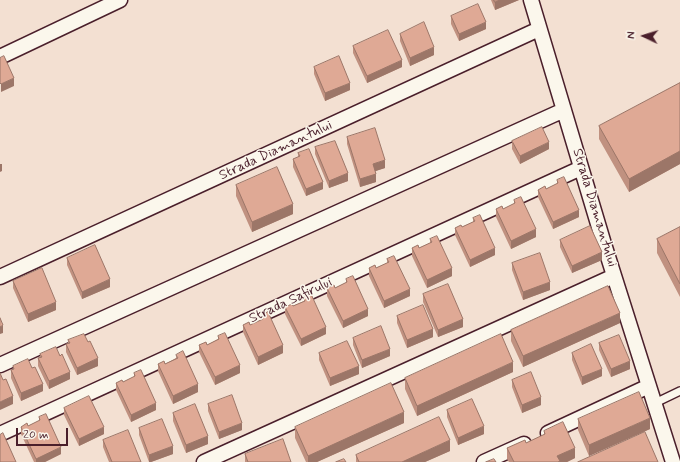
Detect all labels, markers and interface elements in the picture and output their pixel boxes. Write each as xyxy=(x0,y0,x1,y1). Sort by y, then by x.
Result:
north arrow xyxy=(624,16,664,56)
text: N xyxy=(625,31,639,39)
street label: Strada Diamantului xyxy=(217,117,335,185)
street label: Strada Diamantului xyxy=(568,147,620,269)
street label: Strada Safirului xyxy=(247,274,335,328)
scale bar xyxy=(18,420,70,446)
text: 20 m xyxy=(23,427,49,443)

